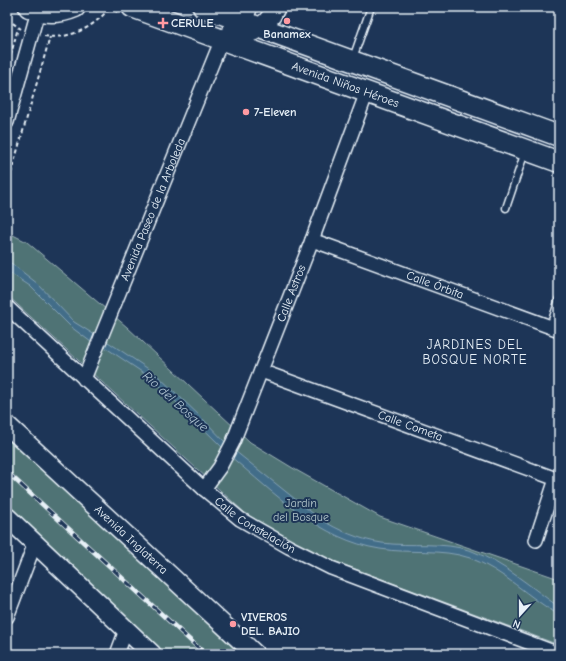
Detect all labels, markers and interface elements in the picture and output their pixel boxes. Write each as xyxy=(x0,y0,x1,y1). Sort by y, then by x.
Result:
place label: CERULE xyxy=(171,16,214,30)
marker: Banamex xyxy=(282,16,292,26)
marker: CERULE xyxy=(158,18,168,28)
place label: Banamex xyxy=(263,27,311,41)
street label: Avenida Niños Héroes xyxy=(290,59,401,110)
place label: 7-Eleven xyxy=(254,105,297,119)
marker: 7-Eleven xyxy=(241,107,251,117)
street label: Avenida Paseo de la Arboleda xyxy=(118,136,188,283)
street label: Calle Astros xyxy=(274,263,309,324)
street label: Calle Órbita xyxy=(405,268,466,302)
district label: JARDINES DEL BOSQUE NORTE xyxy=(422,337,528,367)
water label: Rio del Bosque xyxy=(140,368,212,435)
street label: Calle Cometa xyxy=(376,407,445,444)
street label: Calle Constelación xyxy=(212,494,298,556)
park label: Jardin del Bosque xyxy=(273,496,329,524)
street label: Avenida Inglaterra xyxy=(92,502,171,577)
north arrow xyxy=(500,595,540,635)
place label: VIVEROS DEL. BAJIO xyxy=(241,610,300,638)
text: N xyxy=(511,617,522,631)
marker: VIVEROS DEL. BAJIO xyxy=(228,619,238,629)

